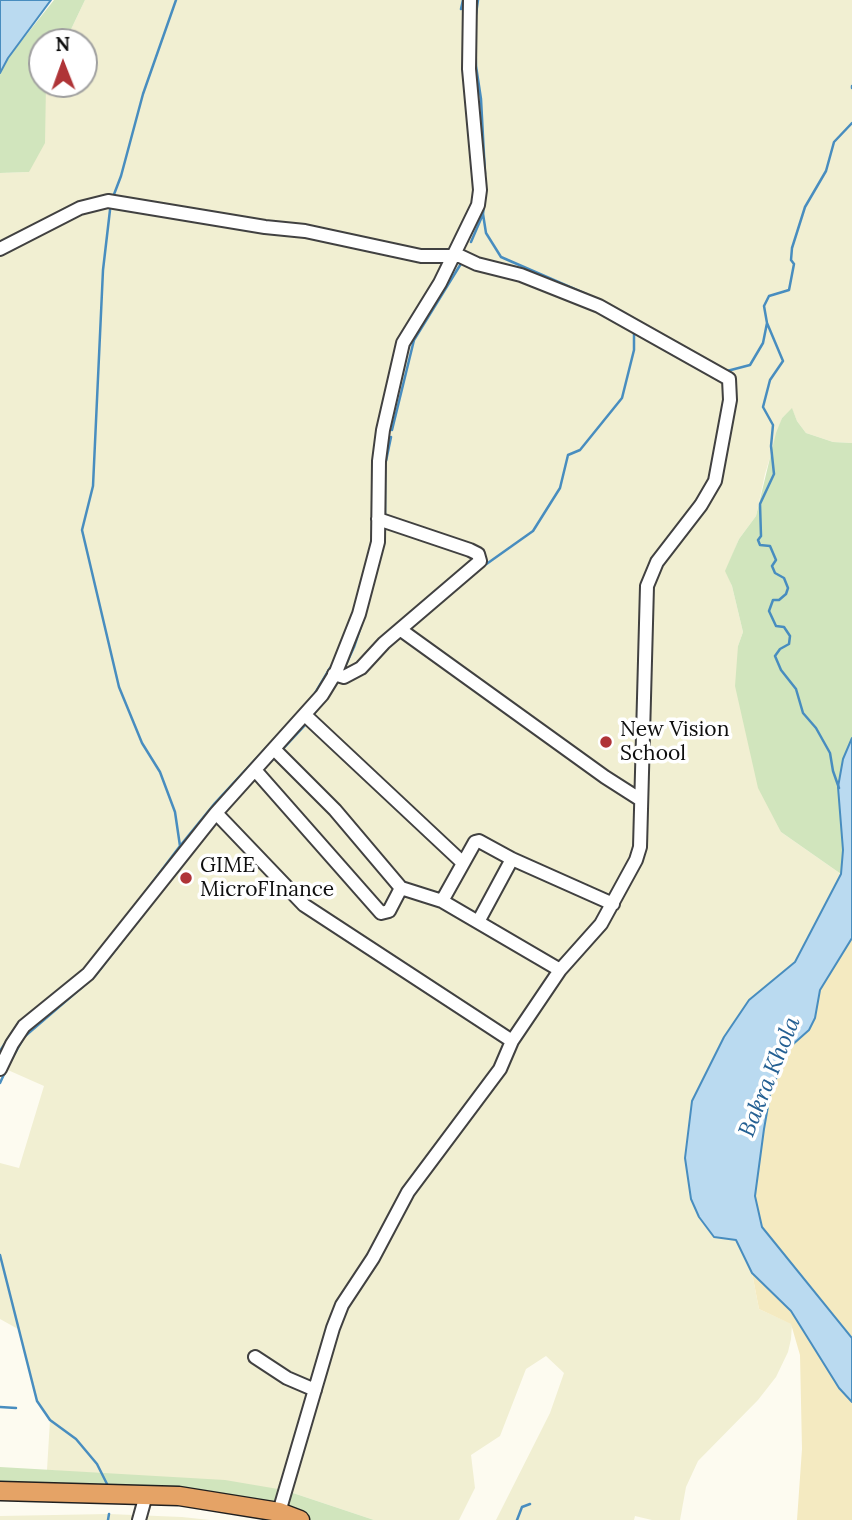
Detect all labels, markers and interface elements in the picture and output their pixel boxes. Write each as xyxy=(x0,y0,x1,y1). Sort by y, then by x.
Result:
north arrow xyxy=(28,28,98,98)
text: N xyxy=(55,32,70,56)
place label: New Vision School xyxy=(620,717,729,767)
marker: New Vision School xyxy=(598,734,614,750)
place label: GIME MicroFInance xyxy=(200,853,334,903)
marker: GIME MicroFInance xyxy=(178,870,194,886)
water label: Bakra Khola xyxy=(733,1013,807,1141)

